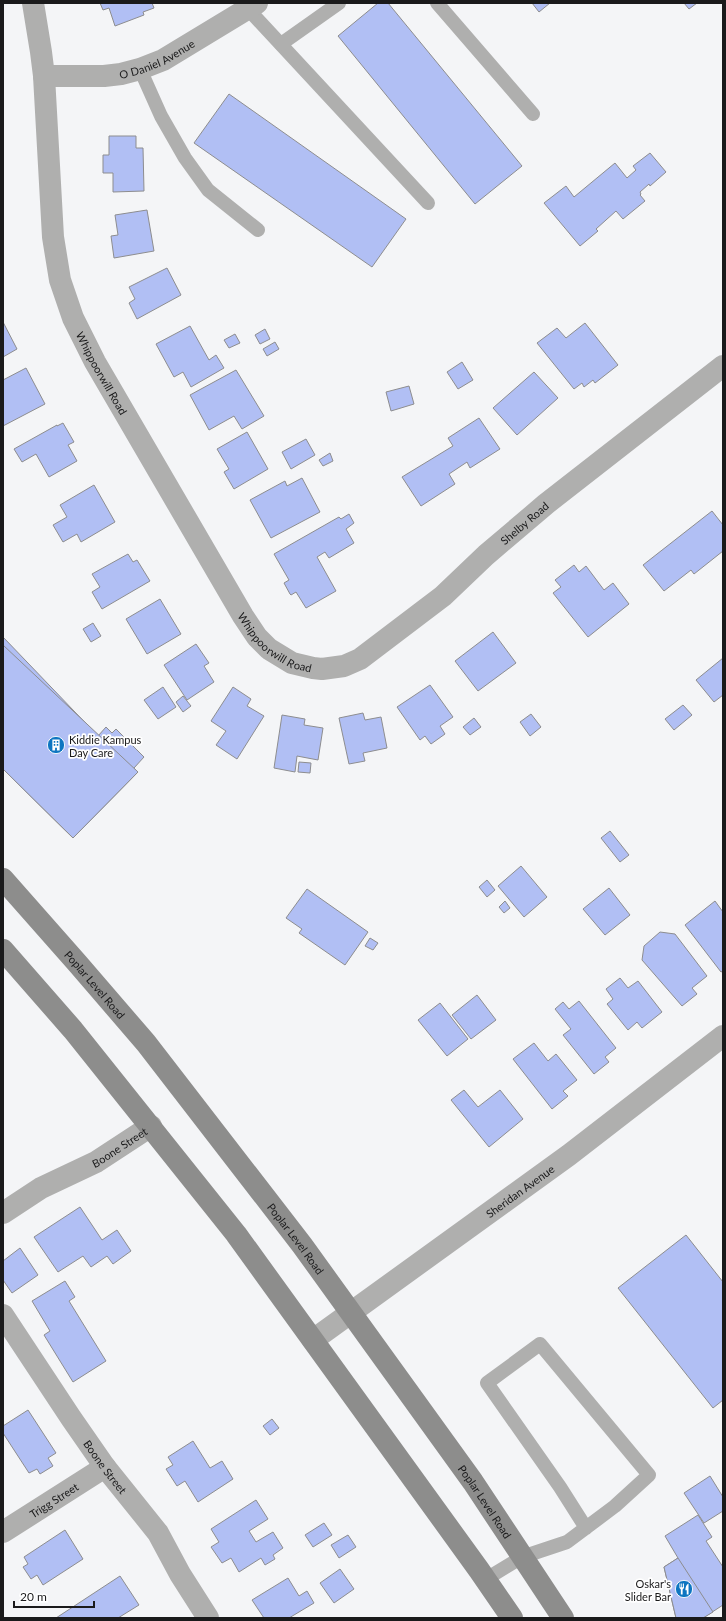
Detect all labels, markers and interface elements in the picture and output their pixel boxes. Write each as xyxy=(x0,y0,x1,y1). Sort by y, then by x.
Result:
street label: O Daniel Avenue xyxy=(118,36,197,81)
street label: Whippoorwill Road xyxy=(74,329,131,417)
street label: Shelby Road xyxy=(497,499,551,547)
street label: Whippoorwill Road xyxy=(236,610,313,674)
place label: Kiddie Kampus Day Care xyxy=(69,733,142,759)
building icon: Kiddie Kampus Day Care xyxy=(46,735,66,755)
street label: Poplar Level Road xyxy=(62,948,128,1021)
street label: Boone Street xyxy=(90,1124,149,1170)
street label: Sheridan Avenue xyxy=(483,1161,557,1220)
street label: Poplar Level Road xyxy=(265,1200,327,1276)
street label: Boone Street xyxy=(82,1437,130,1496)
street label: Poplar Level Road xyxy=(456,1462,515,1540)
street label: Trigg Street xyxy=(27,1479,80,1520)
place label: Oskar's Slider Bar xyxy=(625,1577,671,1603)
restaurant icon: Oskar's Slider Bar xyxy=(674,1579,694,1599)
scale bar xyxy=(14,1583,94,1609)
text: 20 m xyxy=(20,1589,47,1604)

